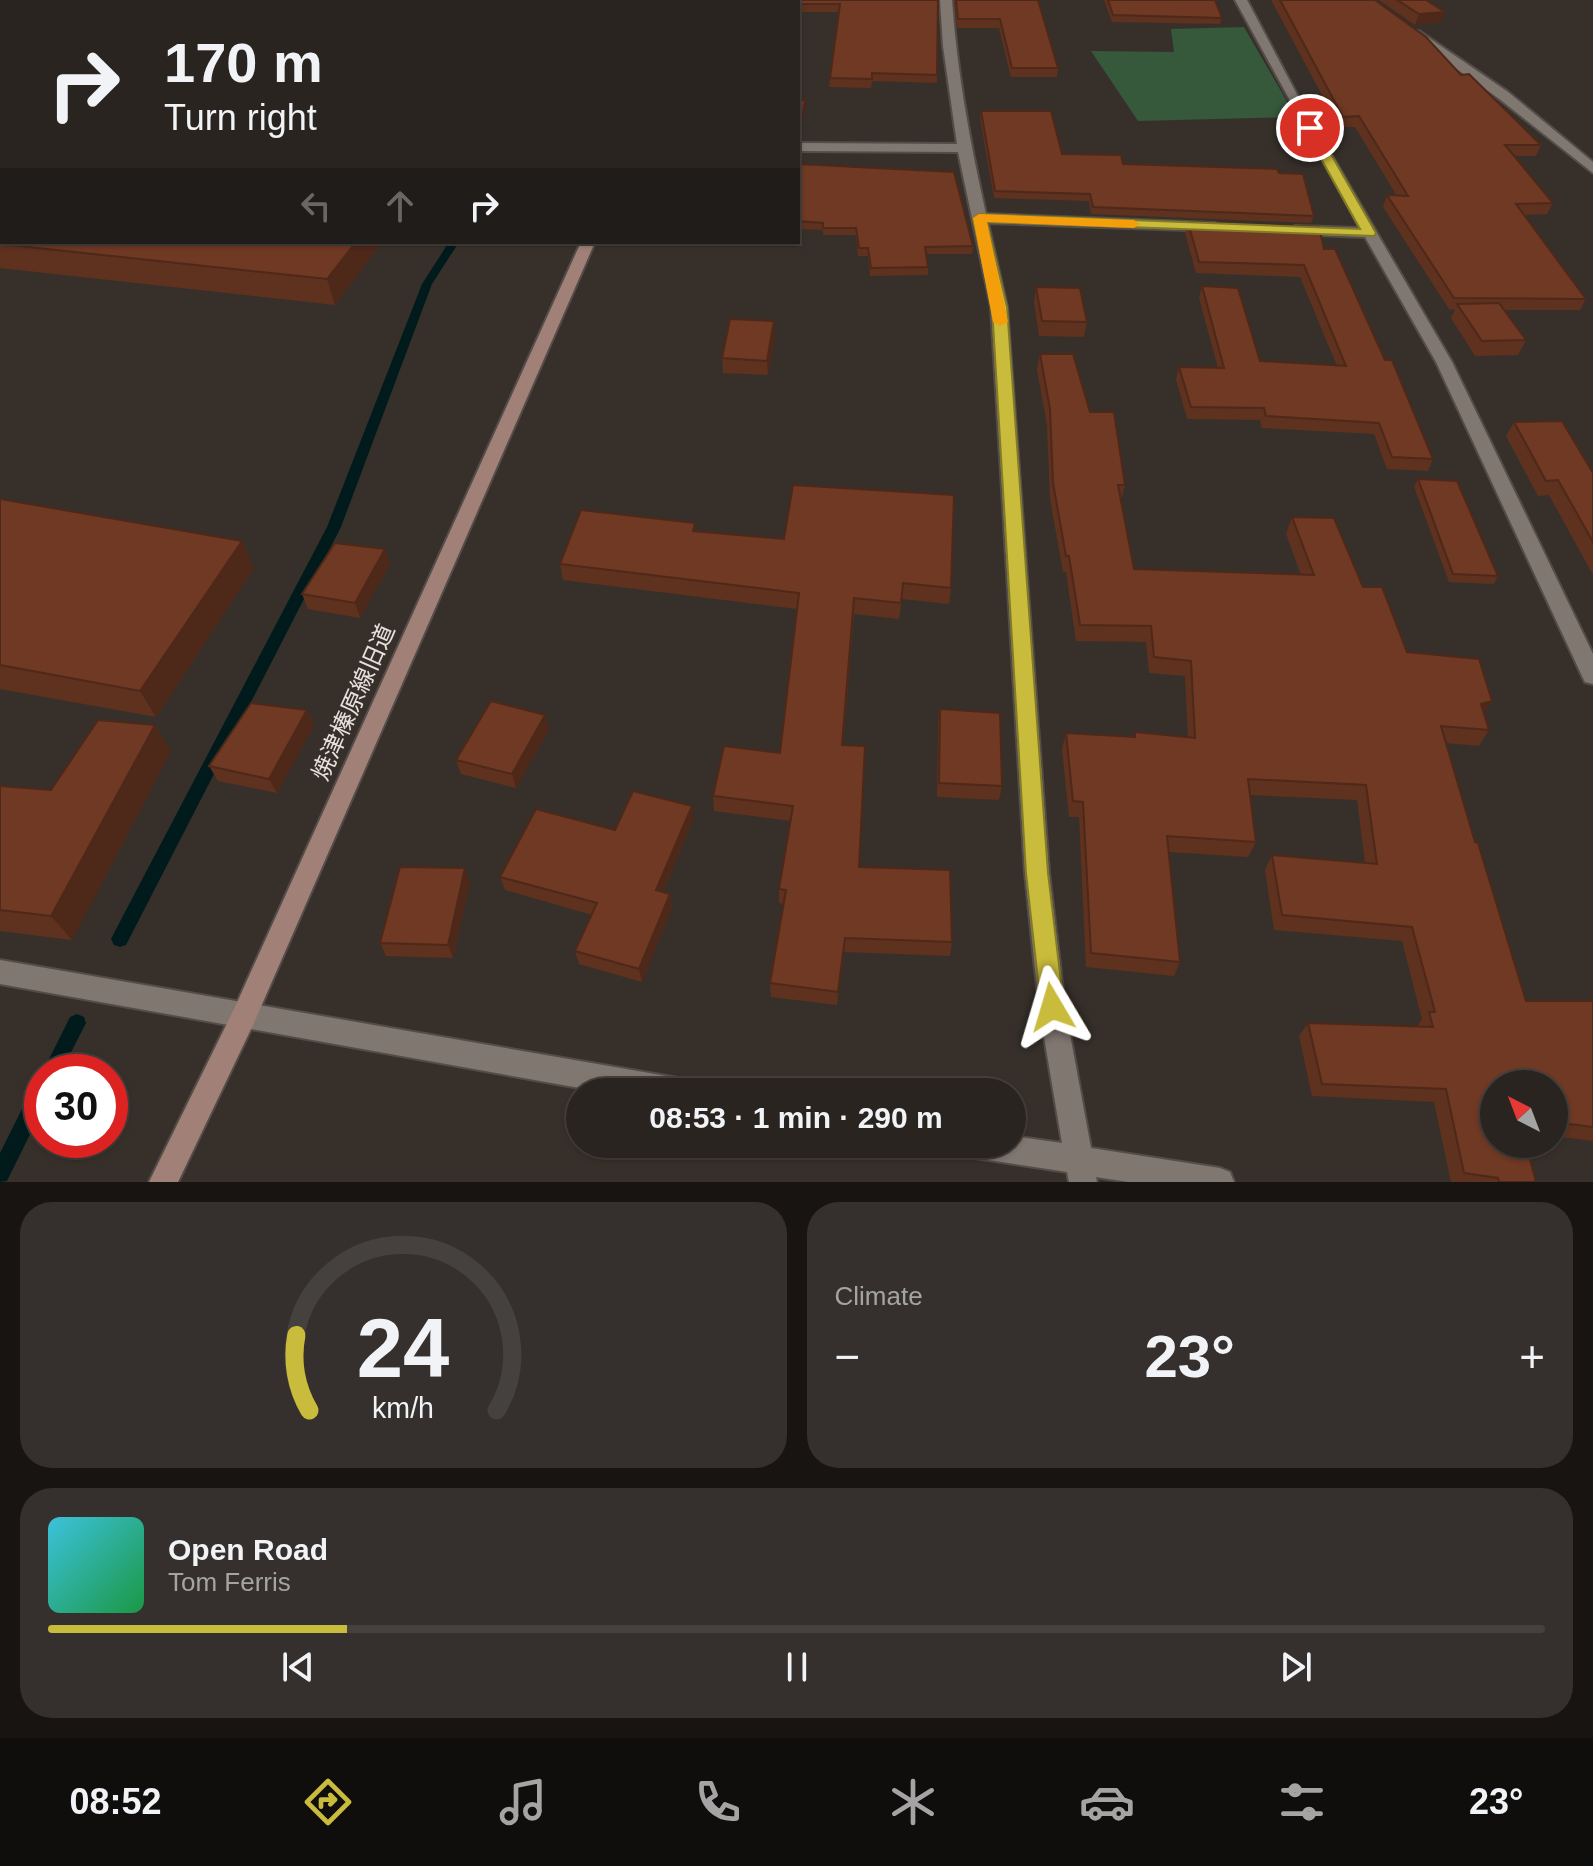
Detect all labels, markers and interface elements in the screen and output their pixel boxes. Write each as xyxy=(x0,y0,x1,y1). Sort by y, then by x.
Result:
text: 170 m xyxy=(164,31,323,94)
icon: right xyxy=(32,32,136,136)
pin xyxy=(1276,94,1344,162)
text: Turn right xyxy=(164,97,317,138)
icon: arrive xyxy=(1288,106,1332,150)
icon: left xyxy=(294,184,338,228)
icon: ahead xyxy=(378,184,422,228)
icon: right xyxy=(462,184,506,228)
street label: 焼津榛原線旧道 xyxy=(307,620,399,784)
position arrow xyxy=(1010,965,1094,1049)
speed limit sign: 30 xyxy=(24,1054,128,1158)
north arrow xyxy=(1480,1070,1568,1158)
map controls xyxy=(1480,1070,1568,1158)
text: 08:53 · 1 min · 290 m xyxy=(649,1101,943,1134)
text: Climate xyxy=(835,1281,923,1311)
text: 24 xyxy=(357,1302,450,1395)
text: 23° xyxy=(1144,1323,1235,1390)
text: − xyxy=(835,1332,860,1381)
text: + xyxy=(1519,1332,1545,1381)
text: km/h xyxy=(372,1392,434,1424)
text: Open Road xyxy=(168,1533,328,1566)
text: Tom Ferris xyxy=(168,1567,291,1597)
icon: previous xyxy=(276,1645,320,1689)
icon: pause xyxy=(775,1645,819,1689)
icon: next xyxy=(1274,1645,1318,1689)
icon: directions xyxy=(300,1774,356,1830)
icon: music xyxy=(495,1774,551,1830)
icon: phone xyxy=(690,1774,746,1830)
icon: climate xyxy=(885,1774,941,1830)
icon: car xyxy=(1079,1774,1135,1830)
icon: filters xyxy=(1274,1774,1330,1830)
text: 08:52 xyxy=(69,1781,161,1822)
text: 23° xyxy=(1469,1781,1524,1822)

